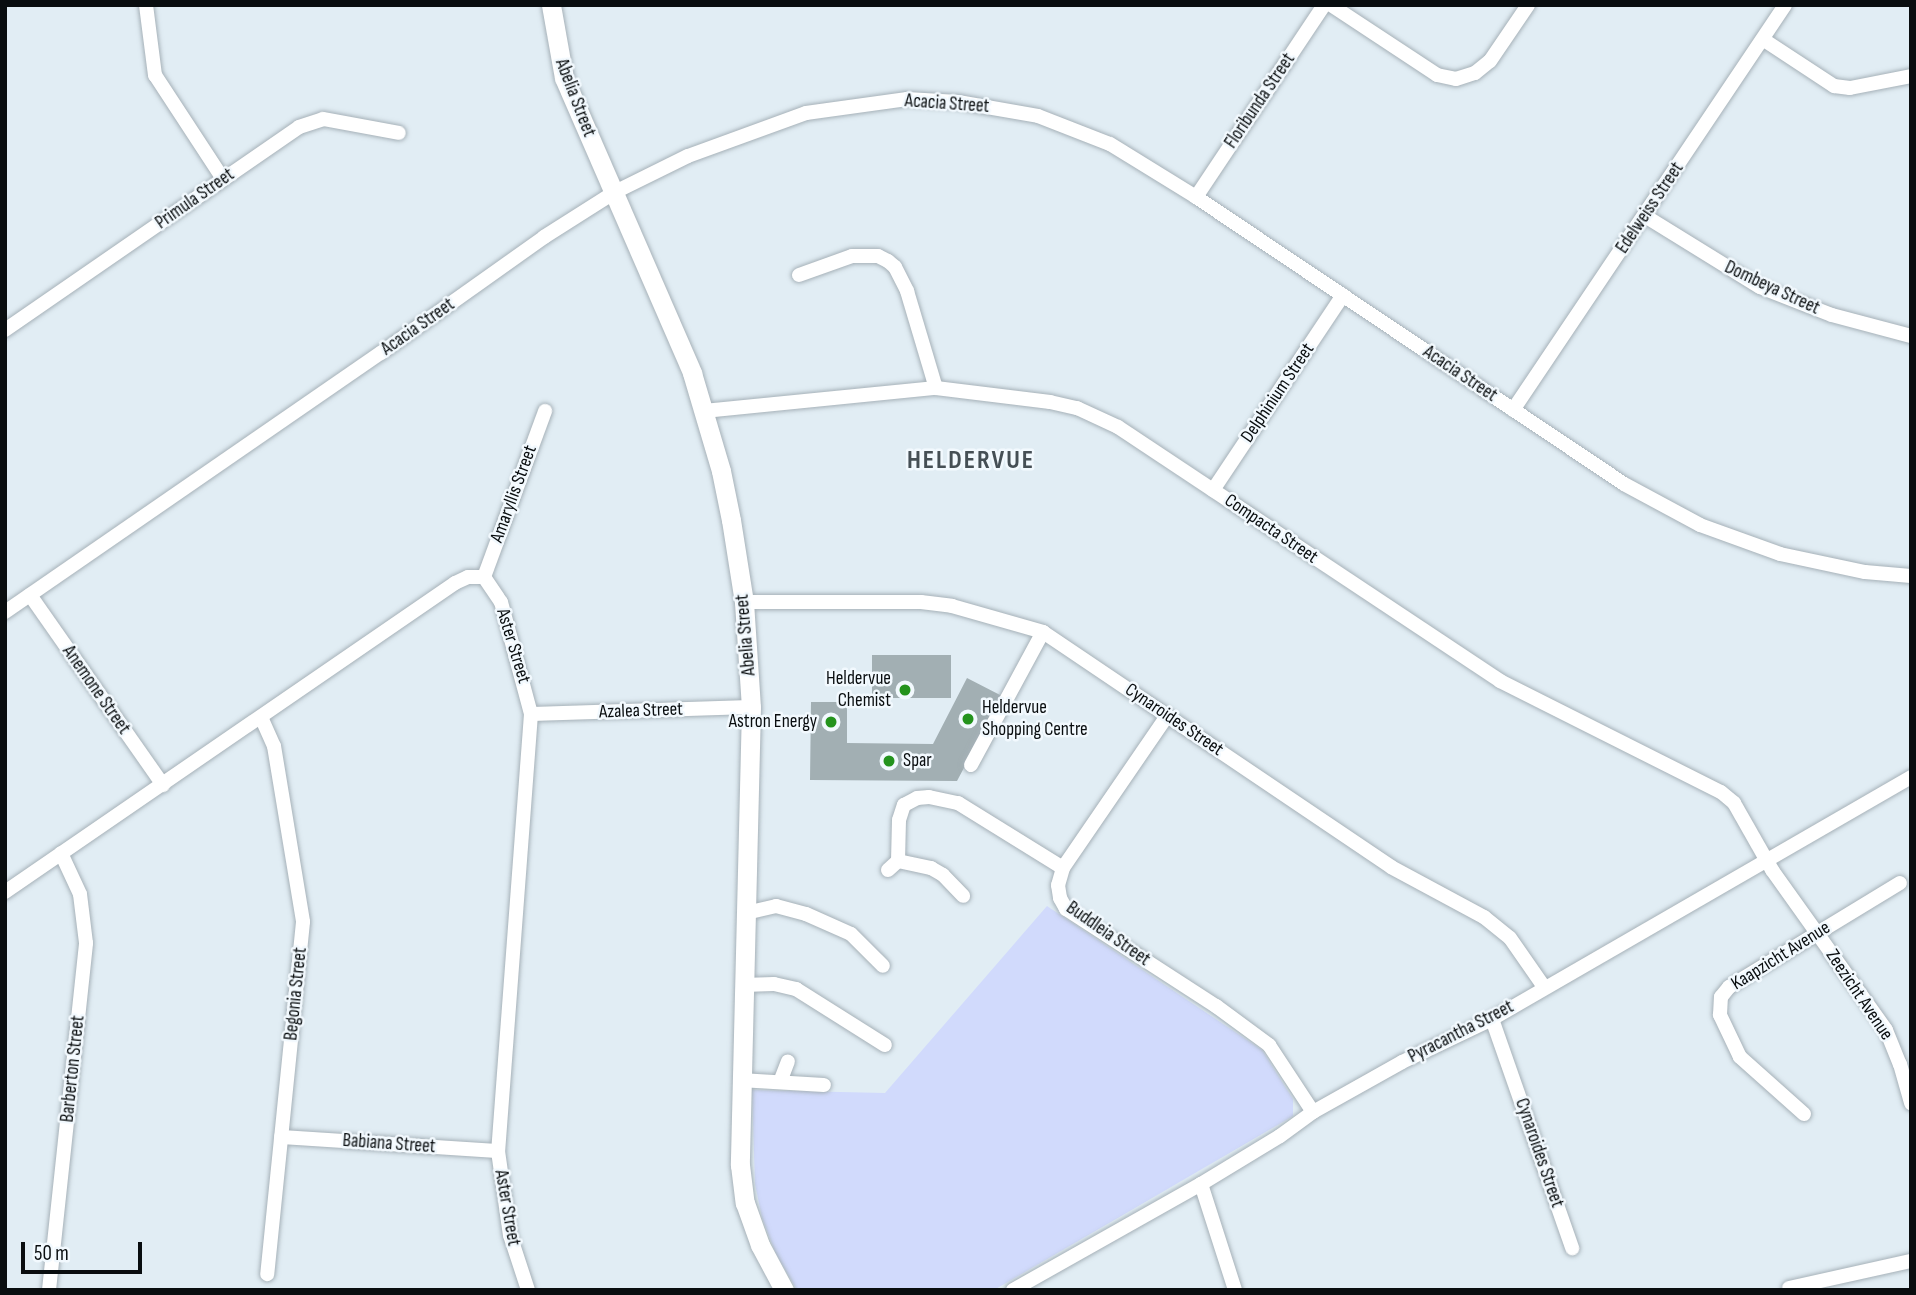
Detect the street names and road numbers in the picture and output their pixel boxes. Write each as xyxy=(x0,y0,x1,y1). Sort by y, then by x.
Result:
street label: Floribunda Street xyxy=(1220,49,1300,153)
street label: Abelia Street xyxy=(550,56,600,140)
street label: Acacia Street xyxy=(904,90,990,118)
street label: Edelweiss Street xyxy=(1611,158,1689,258)
street label: Primula Street xyxy=(151,164,239,234)
street label: Dombeya Street xyxy=(1721,256,1823,320)
street label: Acacia Street xyxy=(377,293,459,361)
street label: Delphinium Street xyxy=(1236,339,1320,447)
street label: Acacia Street xyxy=(1419,341,1501,407)
street label: Amaryllis Street xyxy=(486,442,542,546)
street label: Compacta Street xyxy=(1220,489,1322,569)
street label: Abelia Street xyxy=(731,593,761,677)
street label: Aster Street xyxy=(491,606,535,686)
street label: Anemone Street xyxy=(57,641,135,739)
street label: Cynaroides Street xyxy=(1120,679,1228,761)
street label: Azalea Street xyxy=(599,698,683,724)
street label: Buddleia Street xyxy=(1062,897,1154,971)
street label: Kaapzicht Avenue xyxy=(1727,917,1835,995)
street label: Zeezicht Avenue xyxy=(1820,945,1898,1045)
street label: Begonia Street xyxy=(280,946,312,1042)
street label: Pyracantha Street xyxy=(1404,996,1518,1068)
street label: Barberton Street xyxy=(56,1014,90,1124)
street label: Cynaroides Street xyxy=(1510,1095,1568,1211)
street label: Babiana Street xyxy=(342,1129,436,1159)
street label: Aster Street xyxy=(489,1168,525,1248)

